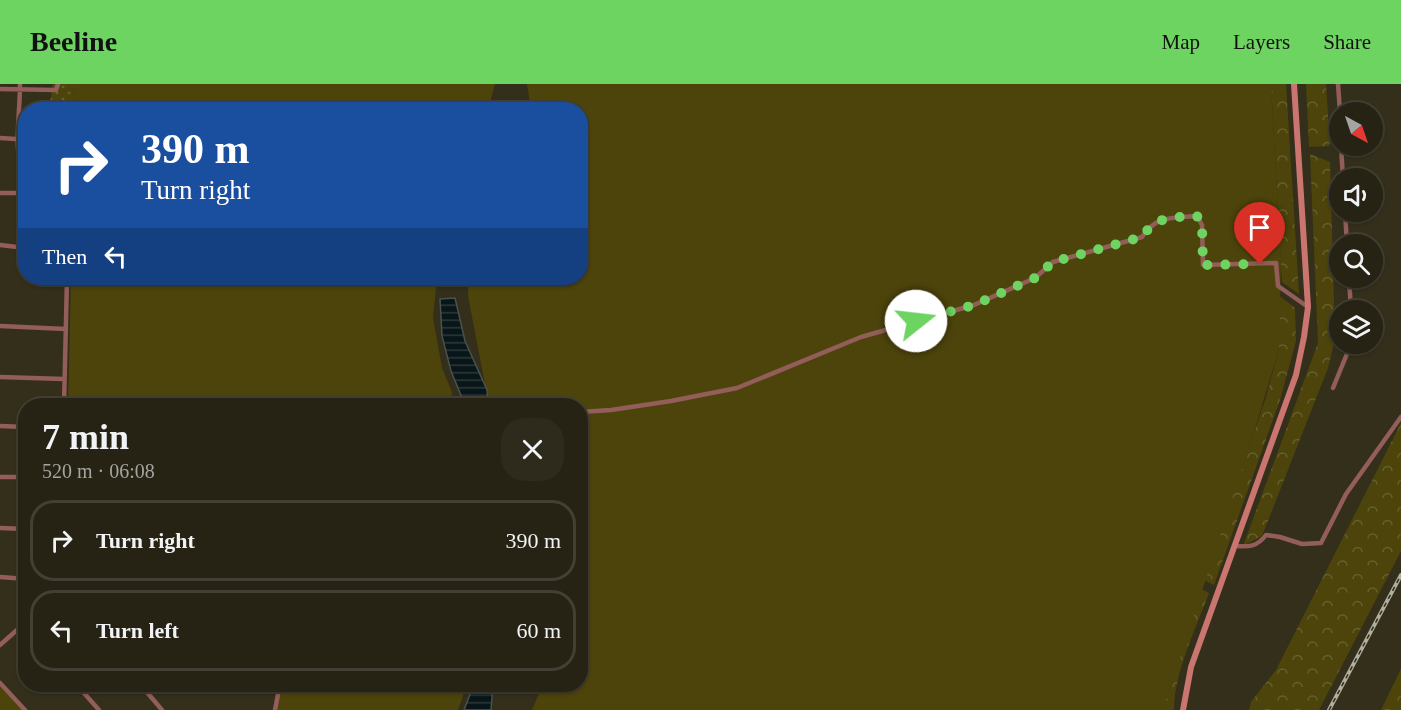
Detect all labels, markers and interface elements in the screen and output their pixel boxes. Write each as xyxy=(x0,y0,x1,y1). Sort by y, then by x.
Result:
text: Beeline xyxy=(30,26,117,57)
text: Map xyxy=(1162,30,1200,54)
text: Layers xyxy=(1233,30,1290,54)
text: Share xyxy=(1323,30,1371,54)
north arrow xyxy=(1329,102,1383,156)
map controls xyxy=(1329,102,1383,354)
icon: right xyxy=(42,126,120,204)
text: 390 m xyxy=(141,126,250,172)
button: sound xyxy=(1329,168,1383,222)
text: Turn right xyxy=(141,175,250,205)
pin xyxy=(1234,202,1285,264)
icon: arrive xyxy=(1243,211,1276,244)
button: search xyxy=(1329,234,1383,288)
icon: left xyxy=(99,240,132,273)
text: Then xyxy=(42,244,87,269)
position arrow xyxy=(884,289,948,353)
button: layers xyxy=(1329,300,1383,354)
text: 7 min xyxy=(42,417,129,457)
button: close xyxy=(501,418,564,481)
text: 520 m · 06:08 xyxy=(42,460,155,482)
icon: right xyxy=(45,524,78,557)
text: Turn right xyxy=(96,528,195,553)
text: 390 m xyxy=(505,528,561,553)
icon: left xyxy=(45,614,78,647)
text: Turn left xyxy=(96,618,179,643)
text: 60 m xyxy=(516,618,561,643)

